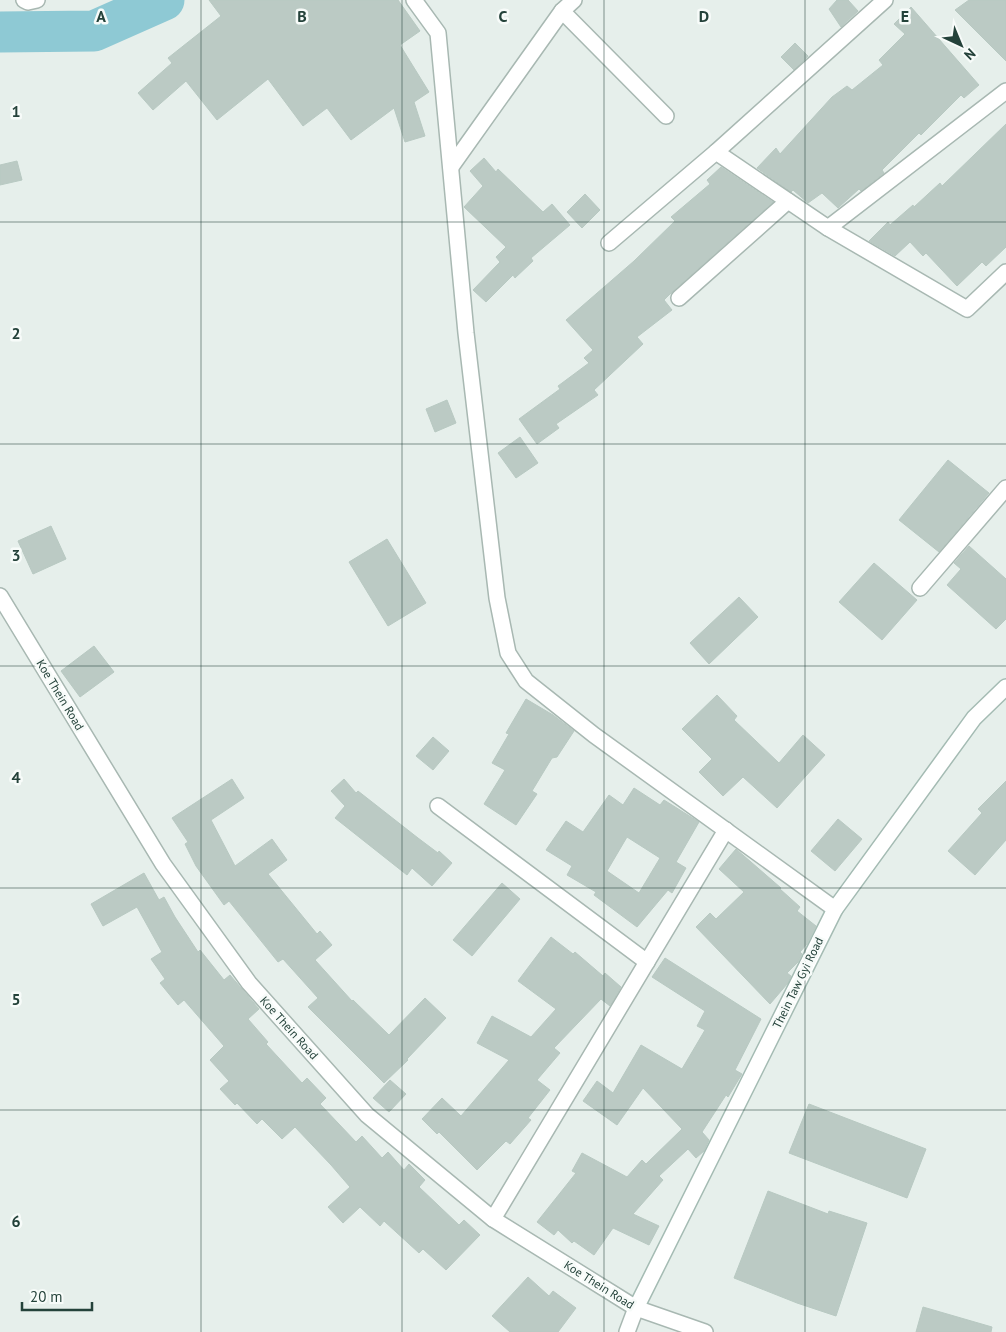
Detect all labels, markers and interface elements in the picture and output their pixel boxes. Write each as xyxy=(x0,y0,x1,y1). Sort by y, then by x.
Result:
text: A xyxy=(96,6,106,26)
text: B xyxy=(297,6,307,26)
text: C xyxy=(499,6,508,26)
text: D xyxy=(699,6,709,26)
text: E xyxy=(901,6,909,26)
north arrow xyxy=(936,20,986,70)
text: N xyxy=(960,45,980,64)
text: 1 xyxy=(11,101,21,121)
text: 2 xyxy=(11,323,21,343)
text: 3 xyxy=(11,545,21,565)
street label: Koe Thein Road xyxy=(33,657,87,733)
text: 4 xyxy=(11,767,21,787)
street label: Thein Taw Gyi Road xyxy=(769,935,826,1031)
text: 5 xyxy=(11,989,21,1009)
street label: Koe Thein Road xyxy=(257,993,322,1062)
text: 6 xyxy=(11,1211,21,1231)
street label: Koe Thein Road xyxy=(561,1257,637,1312)
scale bar xyxy=(22,1280,92,1312)
text: 20 m xyxy=(30,1287,63,1306)

